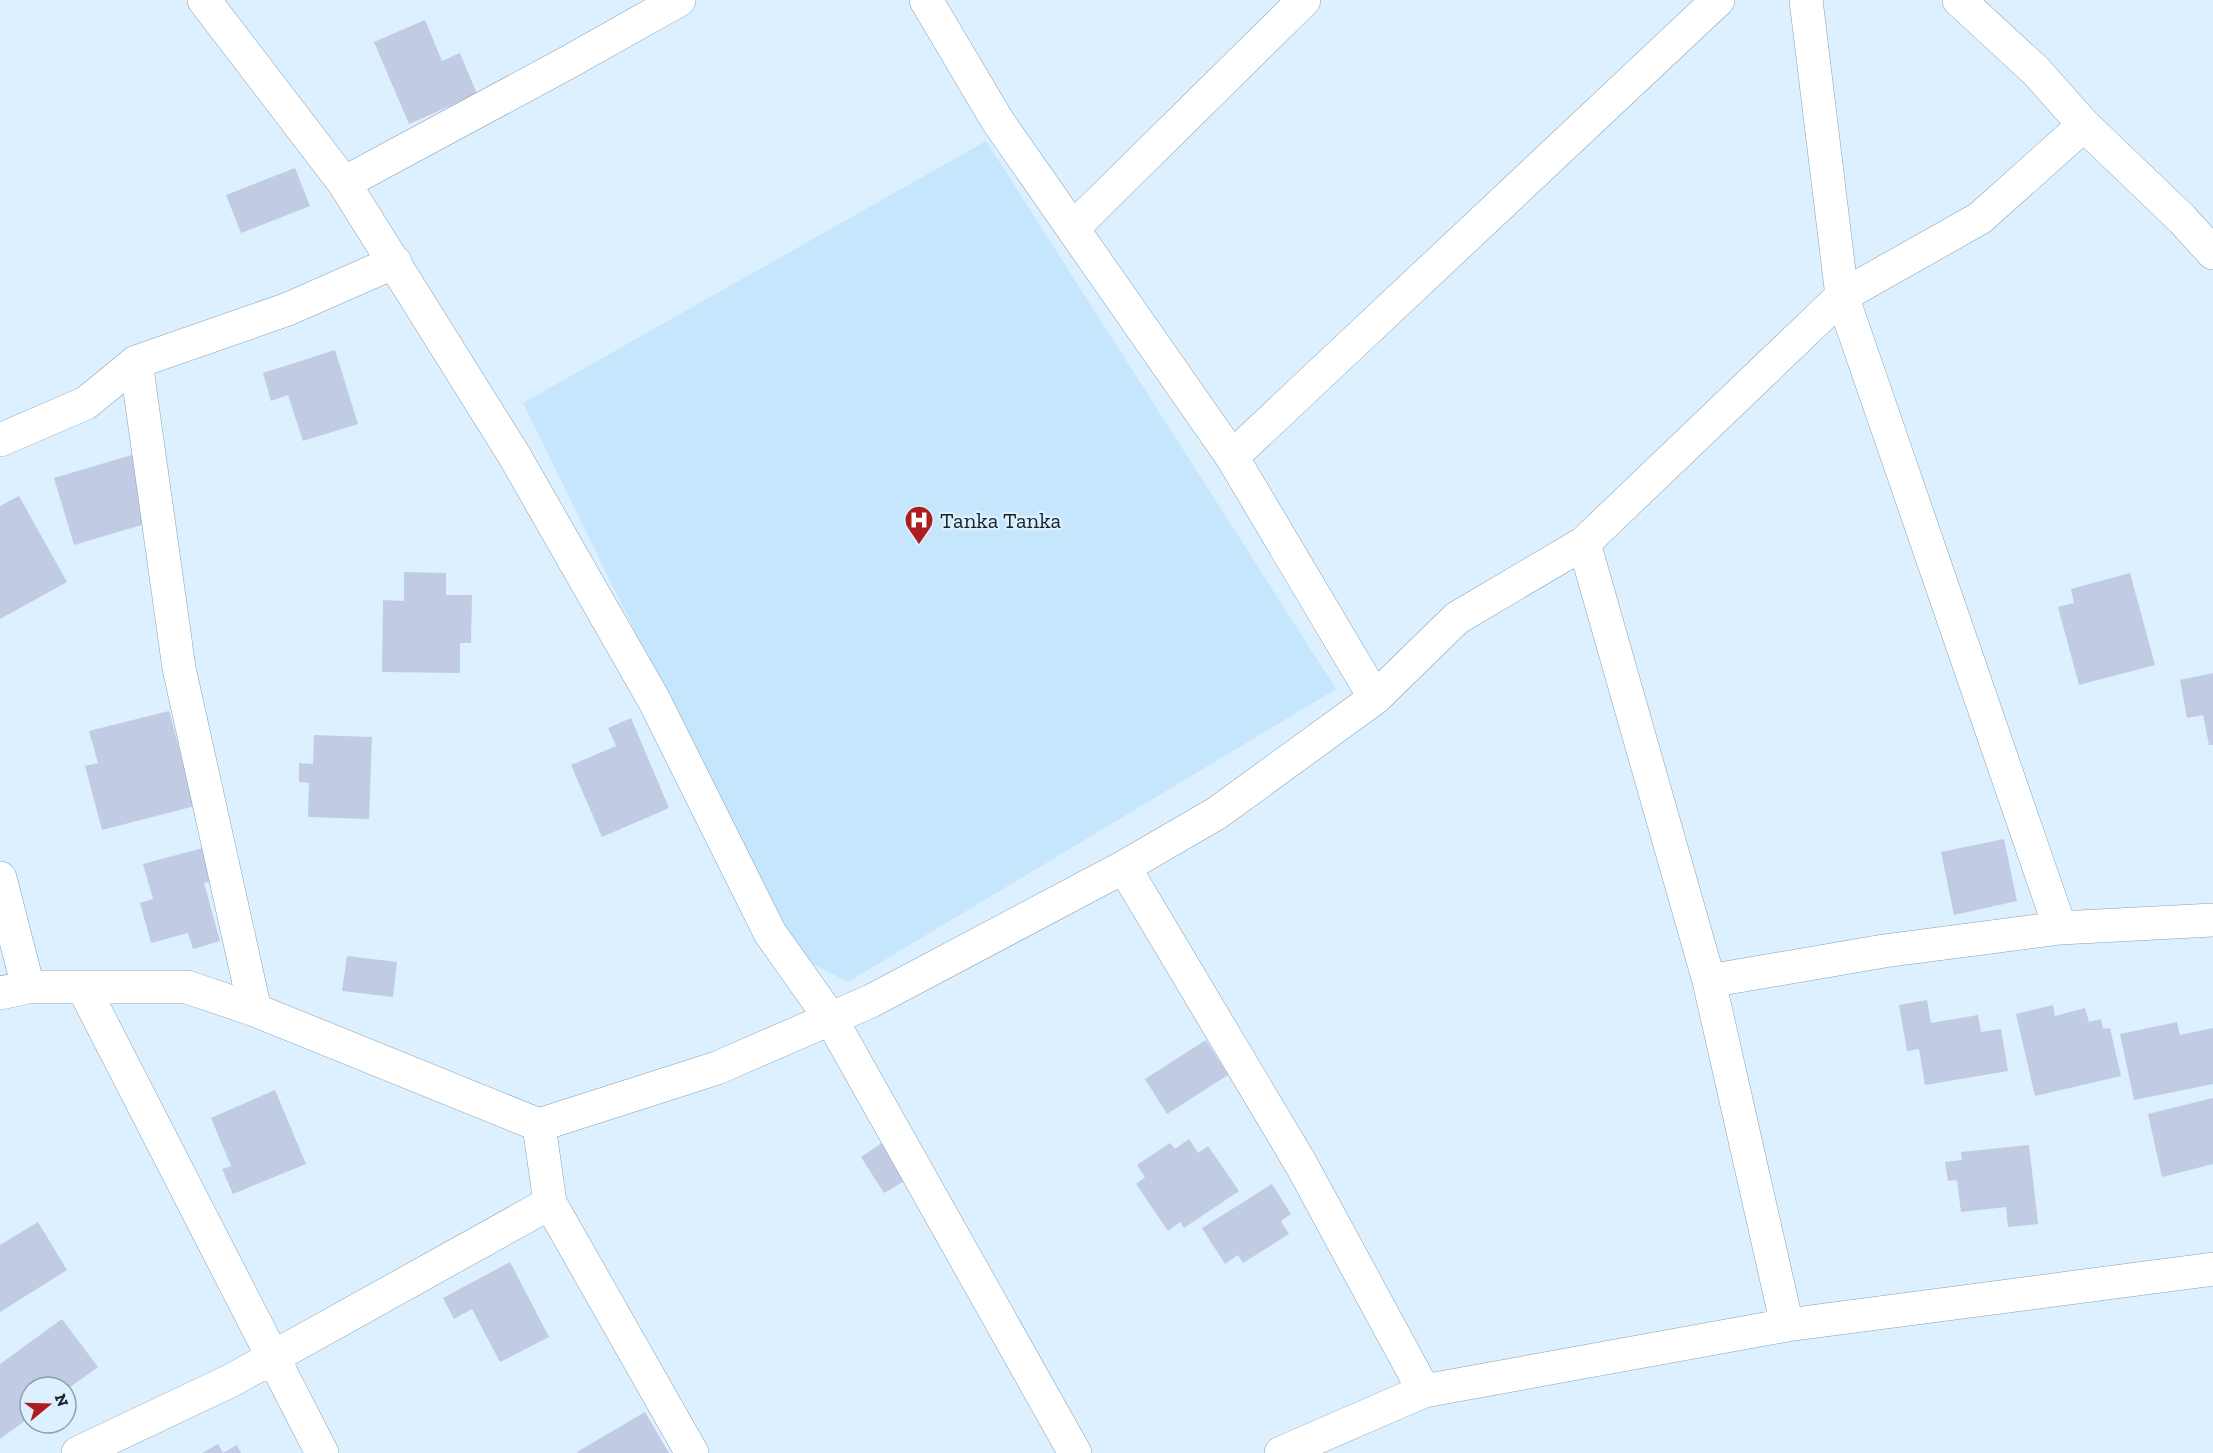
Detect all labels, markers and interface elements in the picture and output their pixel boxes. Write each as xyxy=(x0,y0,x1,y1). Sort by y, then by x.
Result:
hospital icon: Tanka Tanka xyxy=(903,504,935,546)
place label: Tanka Tanka xyxy=(940,507,1062,534)
north arrow xyxy=(18,1375,78,1435)
text: N xyxy=(51,1391,73,1409)

